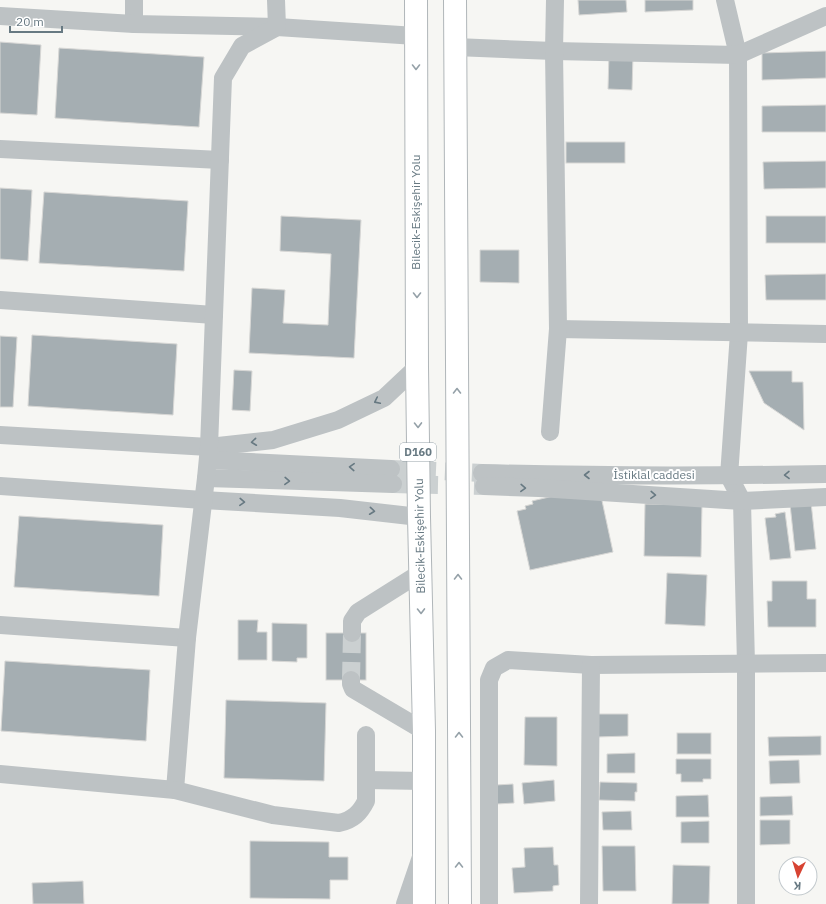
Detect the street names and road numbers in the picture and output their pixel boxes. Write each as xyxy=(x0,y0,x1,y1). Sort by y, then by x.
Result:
street label: Bilecik-Eskişehir Yolu xyxy=(408,154,423,270)
road number: D160 xyxy=(400,443,436,461)
street label: İstiklal caddesi xyxy=(613,467,695,482)
street label: Bilecik-Eskişehir Yolu xyxy=(411,478,428,594)

